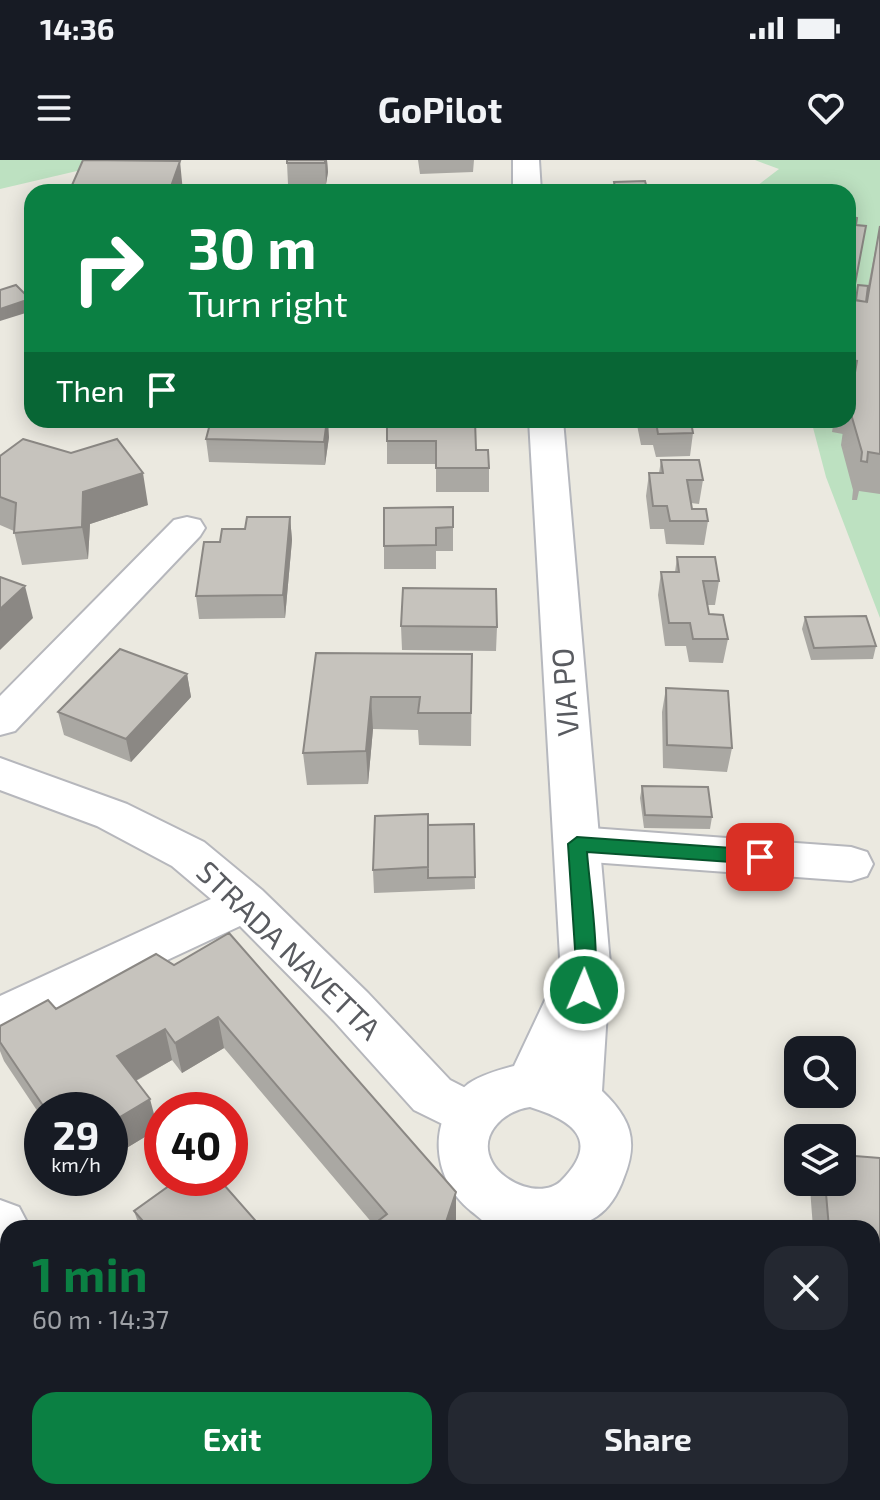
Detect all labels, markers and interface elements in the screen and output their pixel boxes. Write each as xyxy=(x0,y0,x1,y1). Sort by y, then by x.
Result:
text: 14:36 xyxy=(40,10,115,46)
icon: menu xyxy=(32,86,76,130)
icon: heart xyxy=(804,86,848,130)
text: GoPilot xyxy=(378,87,502,130)
text: 30 m xyxy=(188,213,317,280)
icon: right xyxy=(56,216,160,320)
text: Turn right xyxy=(188,281,348,324)
icon: arrive xyxy=(140,368,184,412)
text: Then xyxy=(56,372,124,408)
street label: VIA PO xyxy=(543,647,585,738)
pin xyxy=(726,823,794,891)
icon: arrive xyxy=(738,835,782,879)
street label: STRADA NAVETTA xyxy=(190,853,389,1047)
position arrow xyxy=(542,948,626,1032)
map controls xyxy=(784,1036,856,1196)
button: search xyxy=(784,1036,856,1108)
speed limit sign: 40 xyxy=(144,1092,248,1196)
text: 29 xyxy=(53,1110,99,1158)
button: layers xyxy=(784,1124,856,1196)
text: km/h xyxy=(51,1152,101,1176)
text: 1 min xyxy=(32,1244,148,1302)
button: close xyxy=(764,1246,848,1330)
text: 60 m · 14:37 xyxy=(32,1303,169,1334)
button: Exit xyxy=(32,1392,432,1484)
button: Share xyxy=(448,1392,848,1484)

